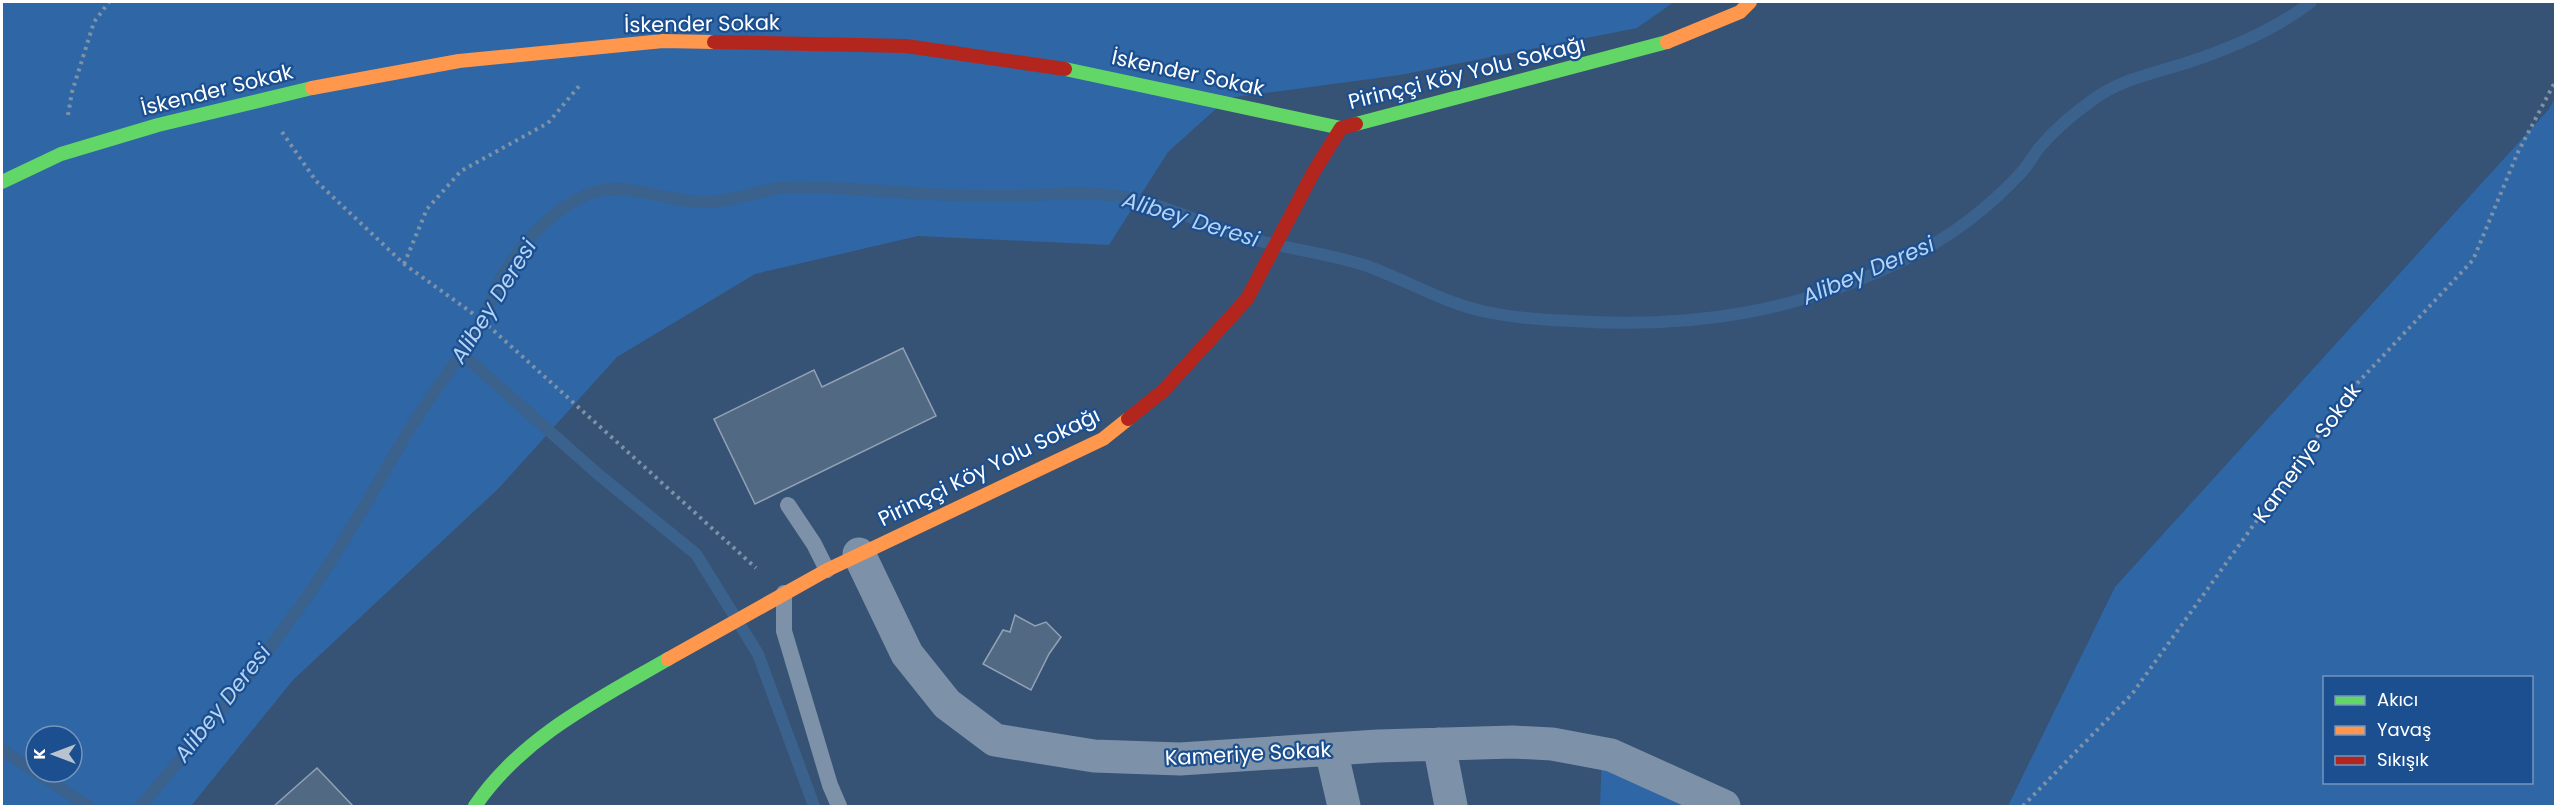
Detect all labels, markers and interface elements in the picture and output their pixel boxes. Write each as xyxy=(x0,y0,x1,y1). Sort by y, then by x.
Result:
street label: İskender Sokak xyxy=(624,8,780,39)
street label: Pirinççi Köy Yolu Sokağı xyxy=(1345,29,1589,116)
street label: İskender Sokak xyxy=(1109,42,1267,103)
street label: İskender Sokak xyxy=(138,57,296,122)
water label: Alibey Deresi xyxy=(1118,184,1263,255)
water label: Alibey Deresi xyxy=(1796,228,1940,313)
water label: Alibey Deresi xyxy=(442,233,544,370)
street label: Kameriye Sokak xyxy=(2246,377,2367,529)
street label: Pirinççi Köy Yolu Sokağı xyxy=(873,400,1105,533)
water label: Alibey Deresi xyxy=(166,638,278,769)
legend xyxy=(2323,676,2533,784)
text: Akıcı xyxy=(2377,687,2418,712)
text: Yavaş xyxy=(2377,717,2431,742)
north arrow xyxy=(24,724,84,784)
street label: Kameriye Sokak xyxy=(1164,735,1332,772)
text: Sıkışık xyxy=(2377,747,2430,772)
text: K xyxy=(28,748,51,760)

